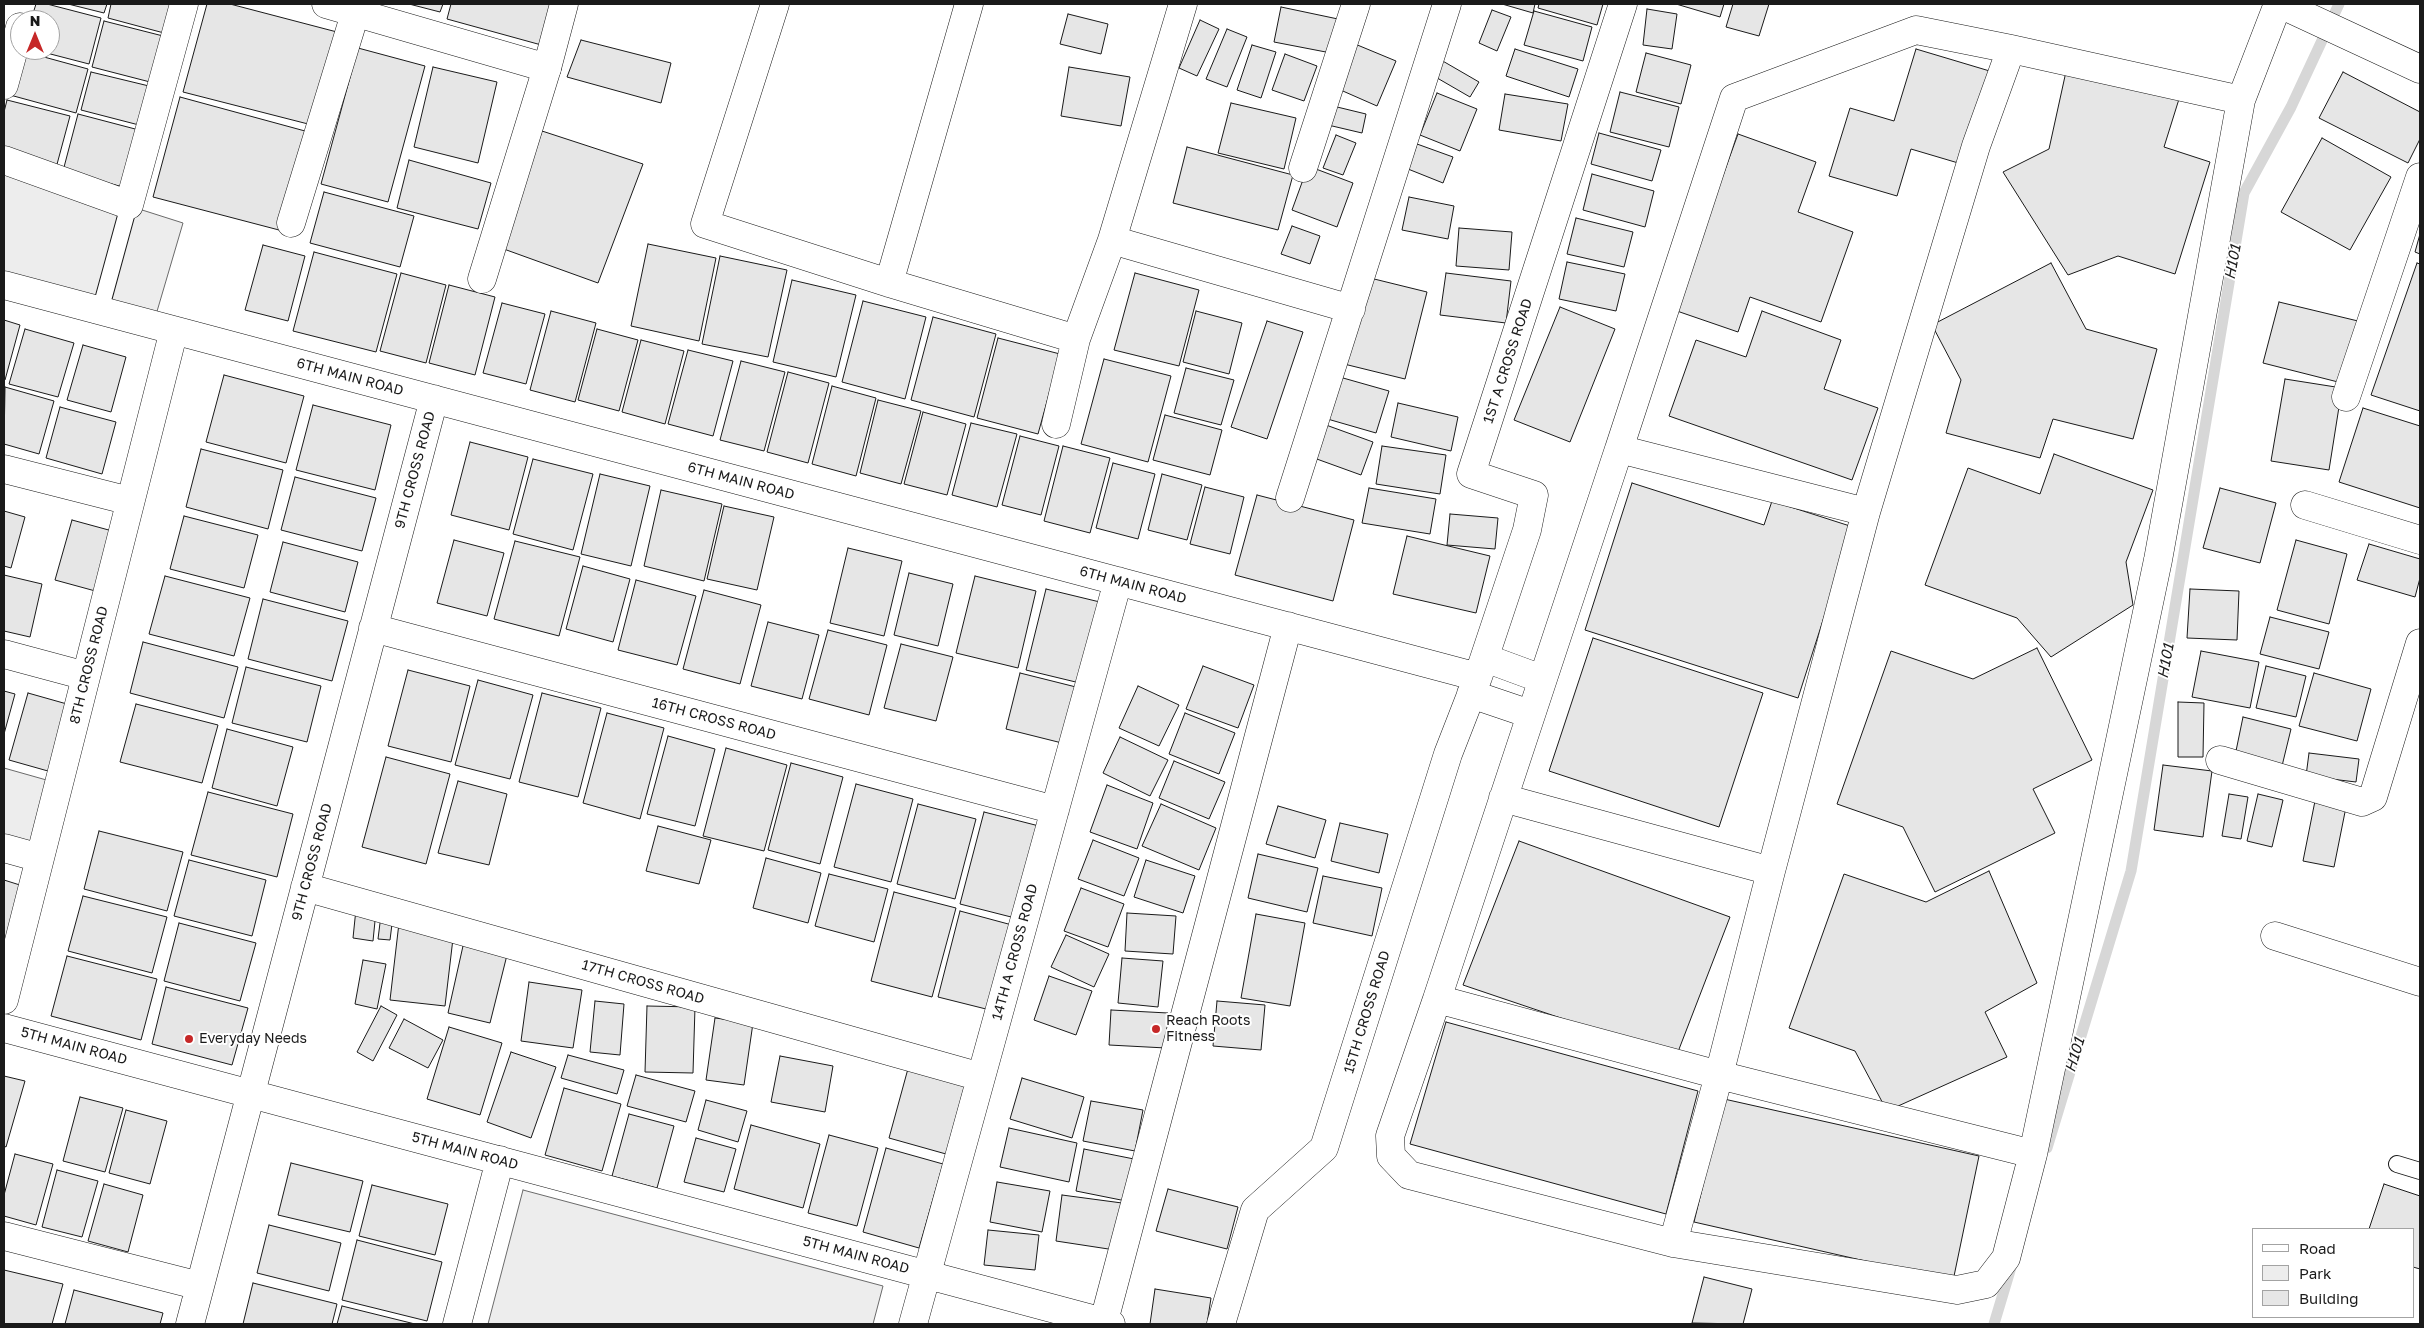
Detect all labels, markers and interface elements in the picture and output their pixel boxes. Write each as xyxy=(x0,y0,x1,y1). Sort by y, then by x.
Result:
north arrow xyxy=(10,10,60,60)
text: N xyxy=(30,12,40,29)
water label: H101 xyxy=(2221,243,2245,281)
street label: 1ST A CROSS ROAD xyxy=(1480,296,1536,426)
street label: 6TH MAIN ROAD xyxy=(295,355,405,399)
street label: 9TH CROSS ROAD xyxy=(391,409,439,531)
street label: 6TH MAIN ROAD xyxy=(686,459,796,503)
street label: 6TH MAIN ROAD xyxy=(1078,563,1188,607)
street label: 8TH CROSS ROAD xyxy=(66,604,112,726)
water label: H101 xyxy=(2154,642,2178,680)
street label: 16TH CROSS ROAD xyxy=(650,694,778,744)
street label: 9TH CROSS ROAD xyxy=(288,801,336,923)
street label: 14TH A CROSS ROAD xyxy=(989,882,1041,1022)
street label: 15TH CROSS ROAD xyxy=(1340,949,1394,1075)
street label: 17TH CROSS ROAD xyxy=(580,956,706,1008)
place label: Reach Roots Fitness xyxy=(1166,1013,1250,1046)
marker: Reach Roots Fitness xyxy=(1150,1023,1162,1035)
street label: 5TH MAIN ROAD xyxy=(19,1024,129,1068)
place label: Everyday Needs xyxy=(199,1031,307,1047)
marker: Everyday Needs xyxy=(183,1033,195,1045)
water label: H101 xyxy=(2061,1036,2089,1074)
street label: 5TH MAIN ROAD xyxy=(410,1129,520,1173)
legend xyxy=(2252,1228,2414,1318)
street label: 5TH MAIN ROAD xyxy=(801,1233,911,1277)
text: Road xyxy=(2299,1239,2336,1257)
text: Park xyxy=(2299,1264,2331,1282)
text: Building xyxy=(2299,1289,2359,1307)

